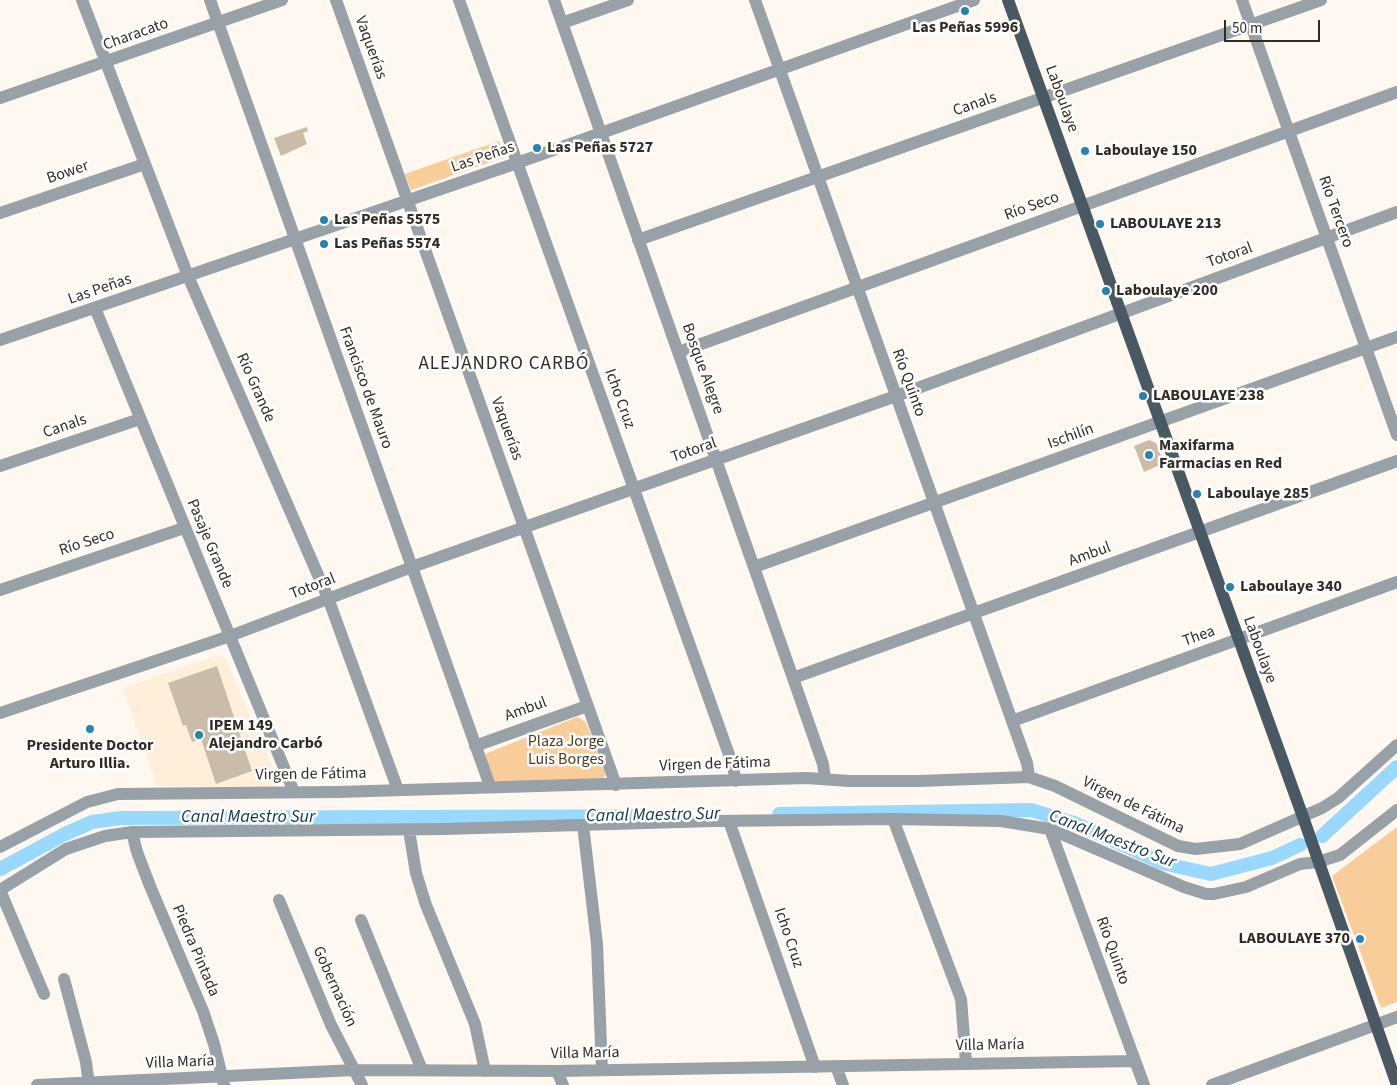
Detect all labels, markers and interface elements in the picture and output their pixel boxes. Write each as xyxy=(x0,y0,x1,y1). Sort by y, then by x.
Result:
marker: Las Peñas 5996 xyxy=(959,5,971,17)
scale bar xyxy=(1227,10,1323,42)
street label: Characato xyxy=(101,14,171,56)
street label: Vaquerías xyxy=(350,14,390,82)
place label: Las Peñas 5996 xyxy=(912,18,1018,38)
text: 50 m xyxy=(1232,18,1262,39)
street label: Laboulaye xyxy=(1040,63,1082,135)
street label: Canals xyxy=(951,89,999,121)
street label: Las Peñas xyxy=(449,138,517,178)
place label: Las Peñas 5727 xyxy=(547,138,653,158)
place label: Laboulaye 150 xyxy=(1095,141,1197,161)
marker: Las Peñas 5727 xyxy=(531,142,543,154)
marker: Laboulaye 150 xyxy=(1079,145,1091,157)
street label: Bower xyxy=(45,157,91,189)
street label: Río Tercero xyxy=(1313,174,1357,250)
street label: Río Seco xyxy=(1002,188,1062,226)
place label: Las Peñas 5575 xyxy=(334,210,440,230)
marker: Las Peñas 5575 xyxy=(318,214,330,226)
place label: LABOULAYE 213 xyxy=(1110,214,1221,234)
marker: LABOULAYE 213 xyxy=(1094,218,1106,230)
place label: Las Peñas 5574 xyxy=(334,234,440,254)
marker: Las Peñas 5574 xyxy=(318,238,330,250)
street label: Totoral xyxy=(1205,239,1255,273)
street label: Las Peñas xyxy=(66,270,134,310)
place label: Laboulaye 200 xyxy=(1116,281,1218,301)
marker: Laboulaye 200 xyxy=(1100,285,1112,297)
street label: Bosque Alegre xyxy=(677,321,727,417)
street label: Francisco de Mauro xyxy=(334,324,396,452)
street label: Río Quinto xyxy=(887,346,929,420)
street label: Río Grande xyxy=(231,350,279,426)
district label: ALEJANDRO CARBÓ xyxy=(417,354,591,376)
street label: Icho Cruz xyxy=(599,366,639,432)
place label: LABOULAYE 238 xyxy=(1153,386,1264,406)
marker: LABOULAYE 238 xyxy=(1137,390,1149,402)
street label: Vaquerías xyxy=(486,395,526,463)
street label: Canals xyxy=(41,411,89,443)
street label: Ischilín xyxy=(1045,420,1097,454)
street label: Totoral xyxy=(669,434,719,468)
place label: Maxifarma Farmacias en Red xyxy=(1159,436,1282,474)
marker: Maxifarma Farmacias en Red xyxy=(1143,449,1155,461)
place label: Laboulaye 285 xyxy=(1207,484,1309,504)
marker: Laboulaye 285 xyxy=(1191,488,1203,500)
street label: Pasaje Grande xyxy=(182,497,236,591)
street label: Río Seco xyxy=(57,525,117,561)
street label: Ambul xyxy=(1066,539,1114,571)
street label: Totoral xyxy=(288,570,338,604)
place label: Laboulaye 340 xyxy=(1240,577,1342,597)
marker: Laboulaye 340 xyxy=(1224,581,1236,593)
street label: Laboulaye xyxy=(1238,614,1280,686)
street label: Thea xyxy=(1180,622,1218,652)
street label: Ambul xyxy=(502,694,550,726)
place label: IPEM 149 Alejandro Carbó xyxy=(209,716,323,754)
marker: Presidente Doctor Arturo Illia. xyxy=(84,723,96,735)
marker: IPEM 149 Alejandro Carbó xyxy=(193,729,205,741)
park label: Plaza Jorge Luis Borges xyxy=(528,732,604,770)
place label: Presidente Doctor Arturo Illia. xyxy=(27,736,153,774)
street label: Virgen de Fátima xyxy=(659,753,771,777)
street label: Virgen de Fátima xyxy=(255,764,367,786)
street label: Virgen de Fátima xyxy=(1079,773,1187,839)
water label: Canal Maestro Sur xyxy=(586,804,720,828)
water label: Canal Maestro Sur xyxy=(1045,806,1179,874)
water label: Canal Maestro Sur xyxy=(181,807,315,829)
street label: Piedra Pintada xyxy=(167,902,223,1000)
street label: Icho Cruz xyxy=(769,905,807,971)
street label: Río Quinto xyxy=(1091,914,1133,988)
place label: LABOULAYE 370 xyxy=(1239,929,1350,949)
marker: LABOULAYE 370 xyxy=(1354,933,1366,945)
street label: Gobernación xyxy=(308,944,360,1030)
street label: Villa María xyxy=(955,1036,1025,1056)
street label: Villa María xyxy=(550,1044,620,1064)
street label: Villa María xyxy=(145,1052,215,1074)

